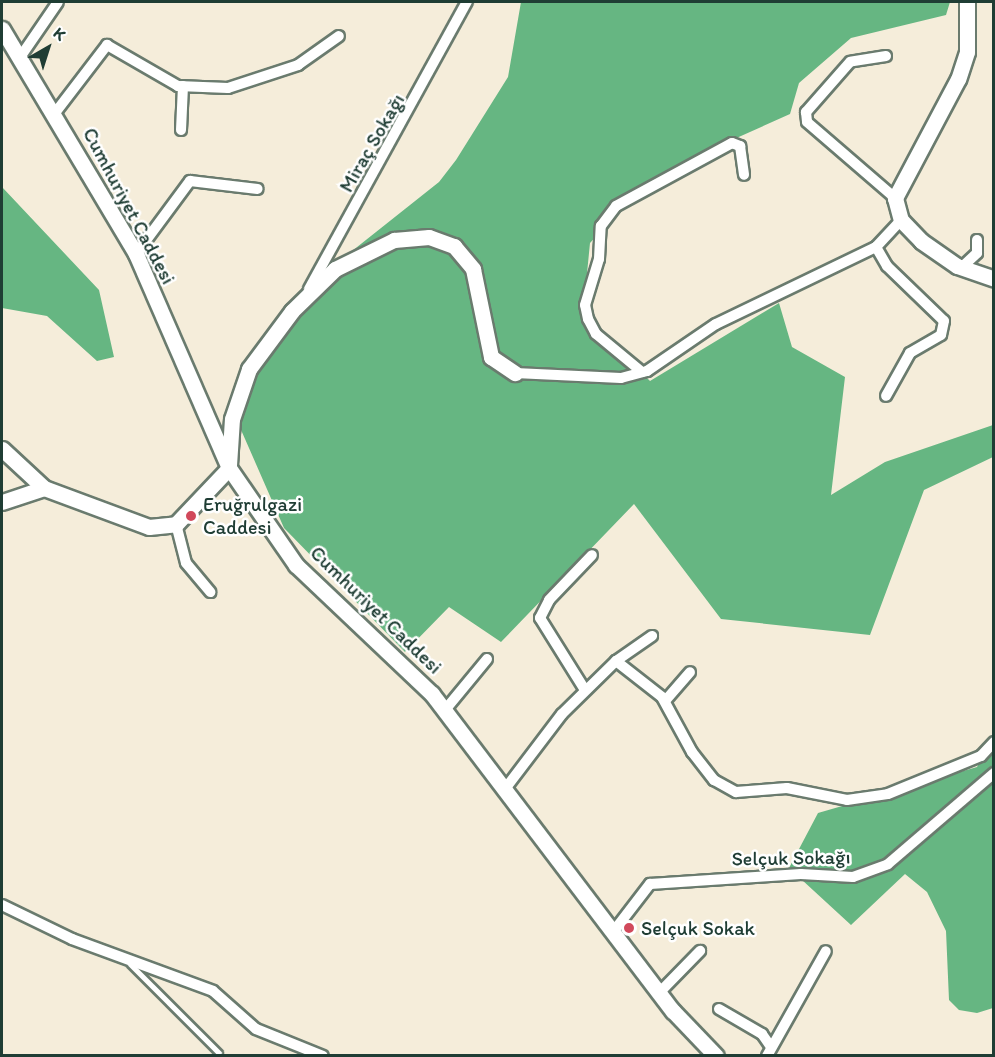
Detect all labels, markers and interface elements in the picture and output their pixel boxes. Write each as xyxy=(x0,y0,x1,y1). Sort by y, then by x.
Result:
north arrow xyxy=(18,18,78,78)
text: K xyxy=(50,23,70,44)
street label: Miraç Sokağı xyxy=(334,90,410,196)
street label: Cumhuriyet Caddesi xyxy=(78,123,180,289)
place label: Eruğrulgazi Caddesi xyxy=(203,492,302,539)
marker: Eruğrulgazi Caddesi xyxy=(184,509,198,523)
street label: Cumhuriyet Caddesi xyxy=(305,541,447,679)
street label: Selçuk Sokağı xyxy=(732,845,850,871)
place label: Selçuk Sokak xyxy=(641,916,754,940)
marker: Selçuk Sokak xyxy=(622,921,636,935)

